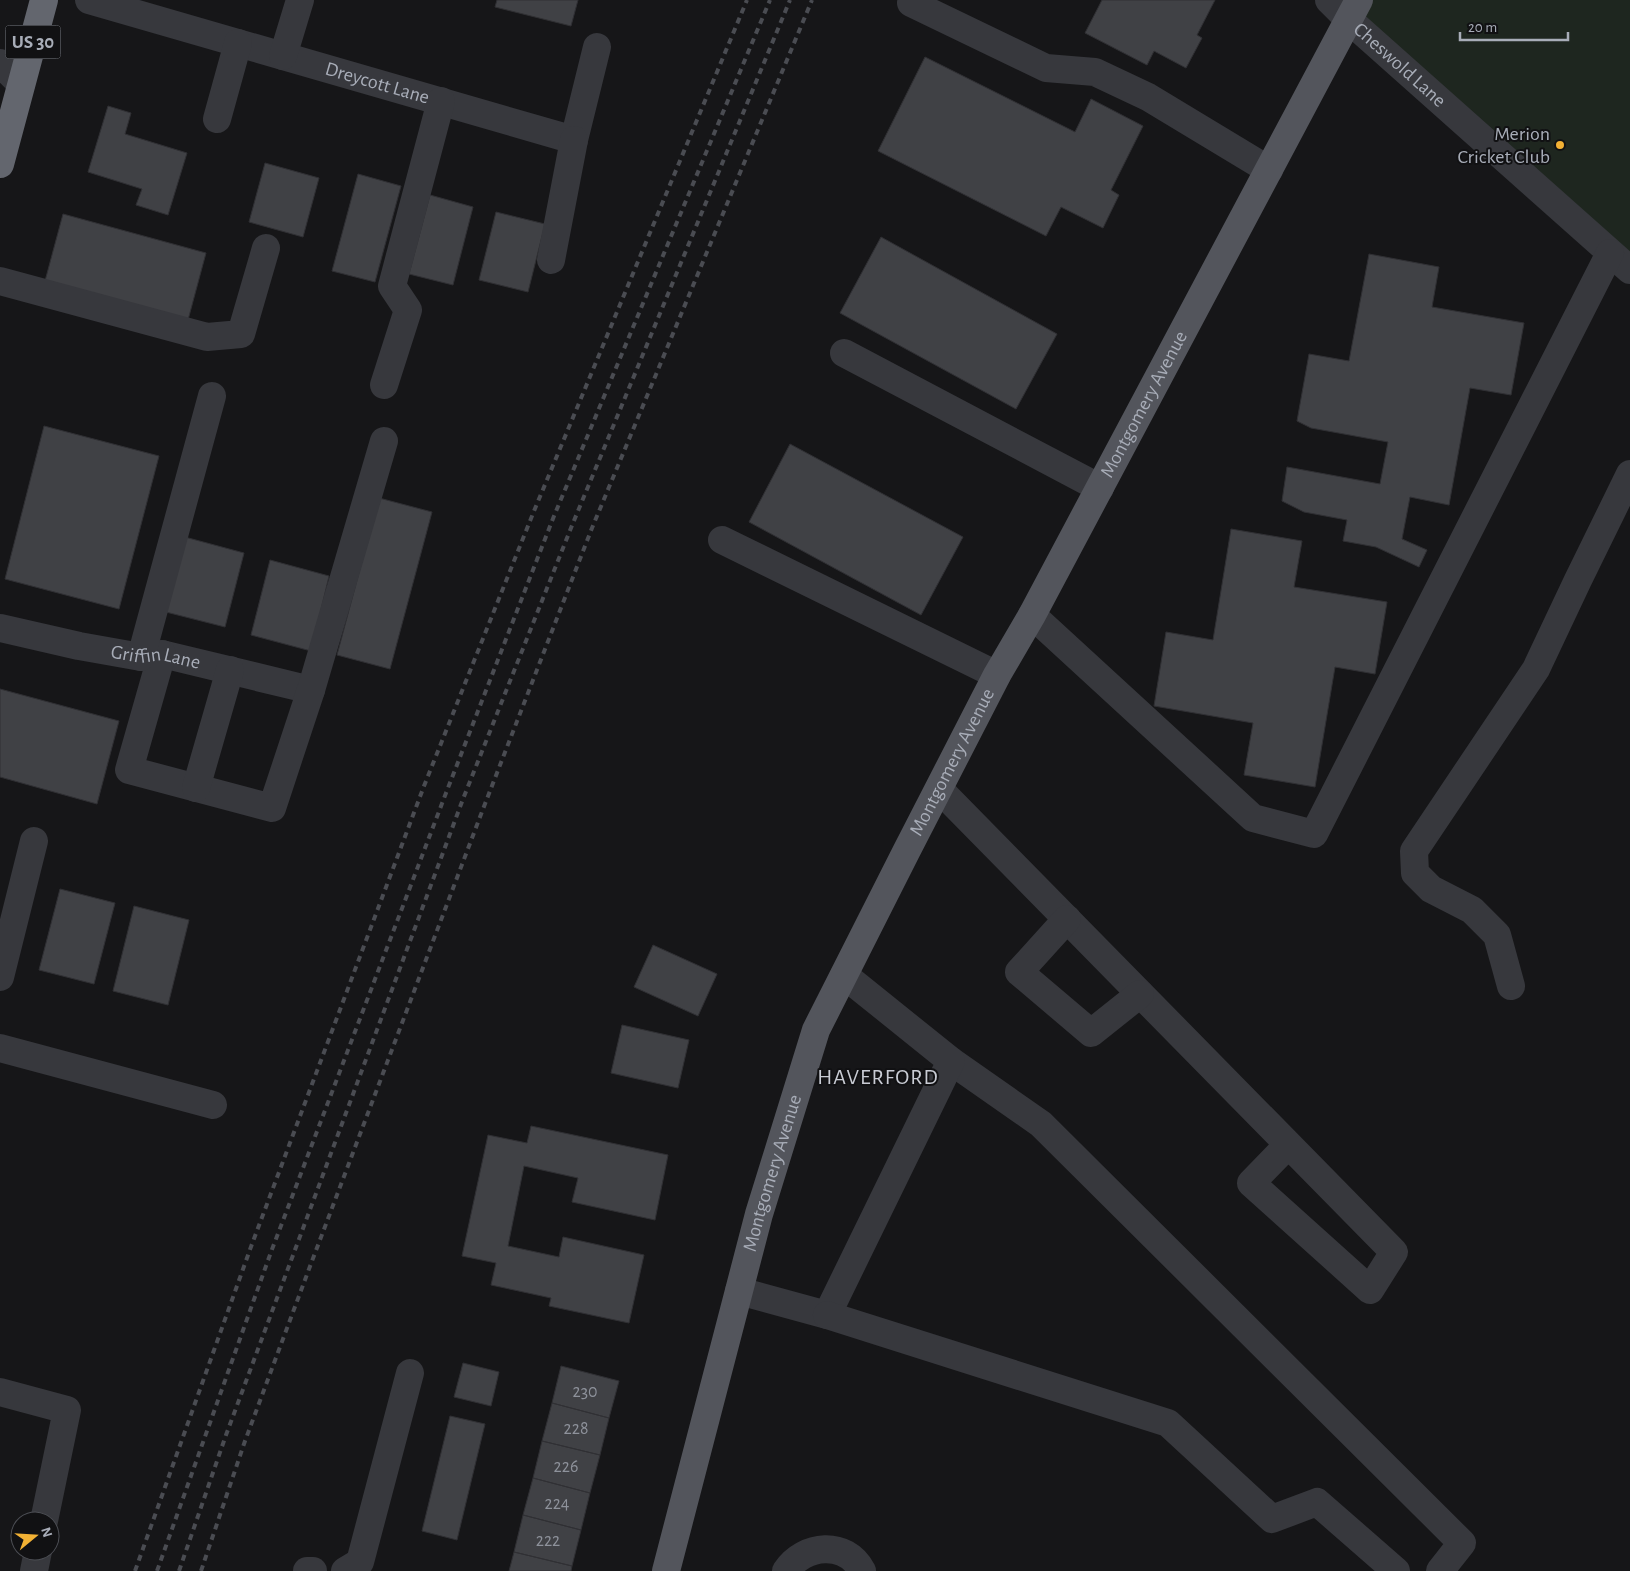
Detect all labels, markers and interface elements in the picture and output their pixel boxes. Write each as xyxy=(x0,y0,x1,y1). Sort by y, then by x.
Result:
scale bar xyxy=(1460,10,1568,42)
street label: Cheswold Lane xyxy=(1350,19,1450,111)
text: 20 m xyxy=(1468,20,1497,35)
road number: US 30 xyxy=(5,26,60,58)
street label: Dreycott Lane xyxy=(323,59,432,108)
place label: Merion Cricket Club xyxy=(1457,124,1550,167)
marker: Merion Cricket Club xyxy=(1554,139,1566,151)
street label: Montgomery Avenue xyxy=(1097,328,1191,481)
street label: Griffin Lane xyxy=(109,642,202,673)
street label: Montgomery Avenue xyxy=(906,685,998,839)
district label: HAVERFORD xyxy=(817,1066,939,1088)
street label: Montgomery Avenue xyxy=(740,1092,805,1254)
house number: 230 xyxy=(572,1383,598,1401)
house number: 228 xyxy=(564,1420,588,1438)
house number: 226 xyxy=(554,1458,578,1476)
house number: 224 xyxy=(544,1495,570,1513)
north arrow xyxy=(10,1511,60,1561)
text: N xyxy=(38,1525,55,1539)
house number: 222 xyxy=(536,1532,560,1550)

